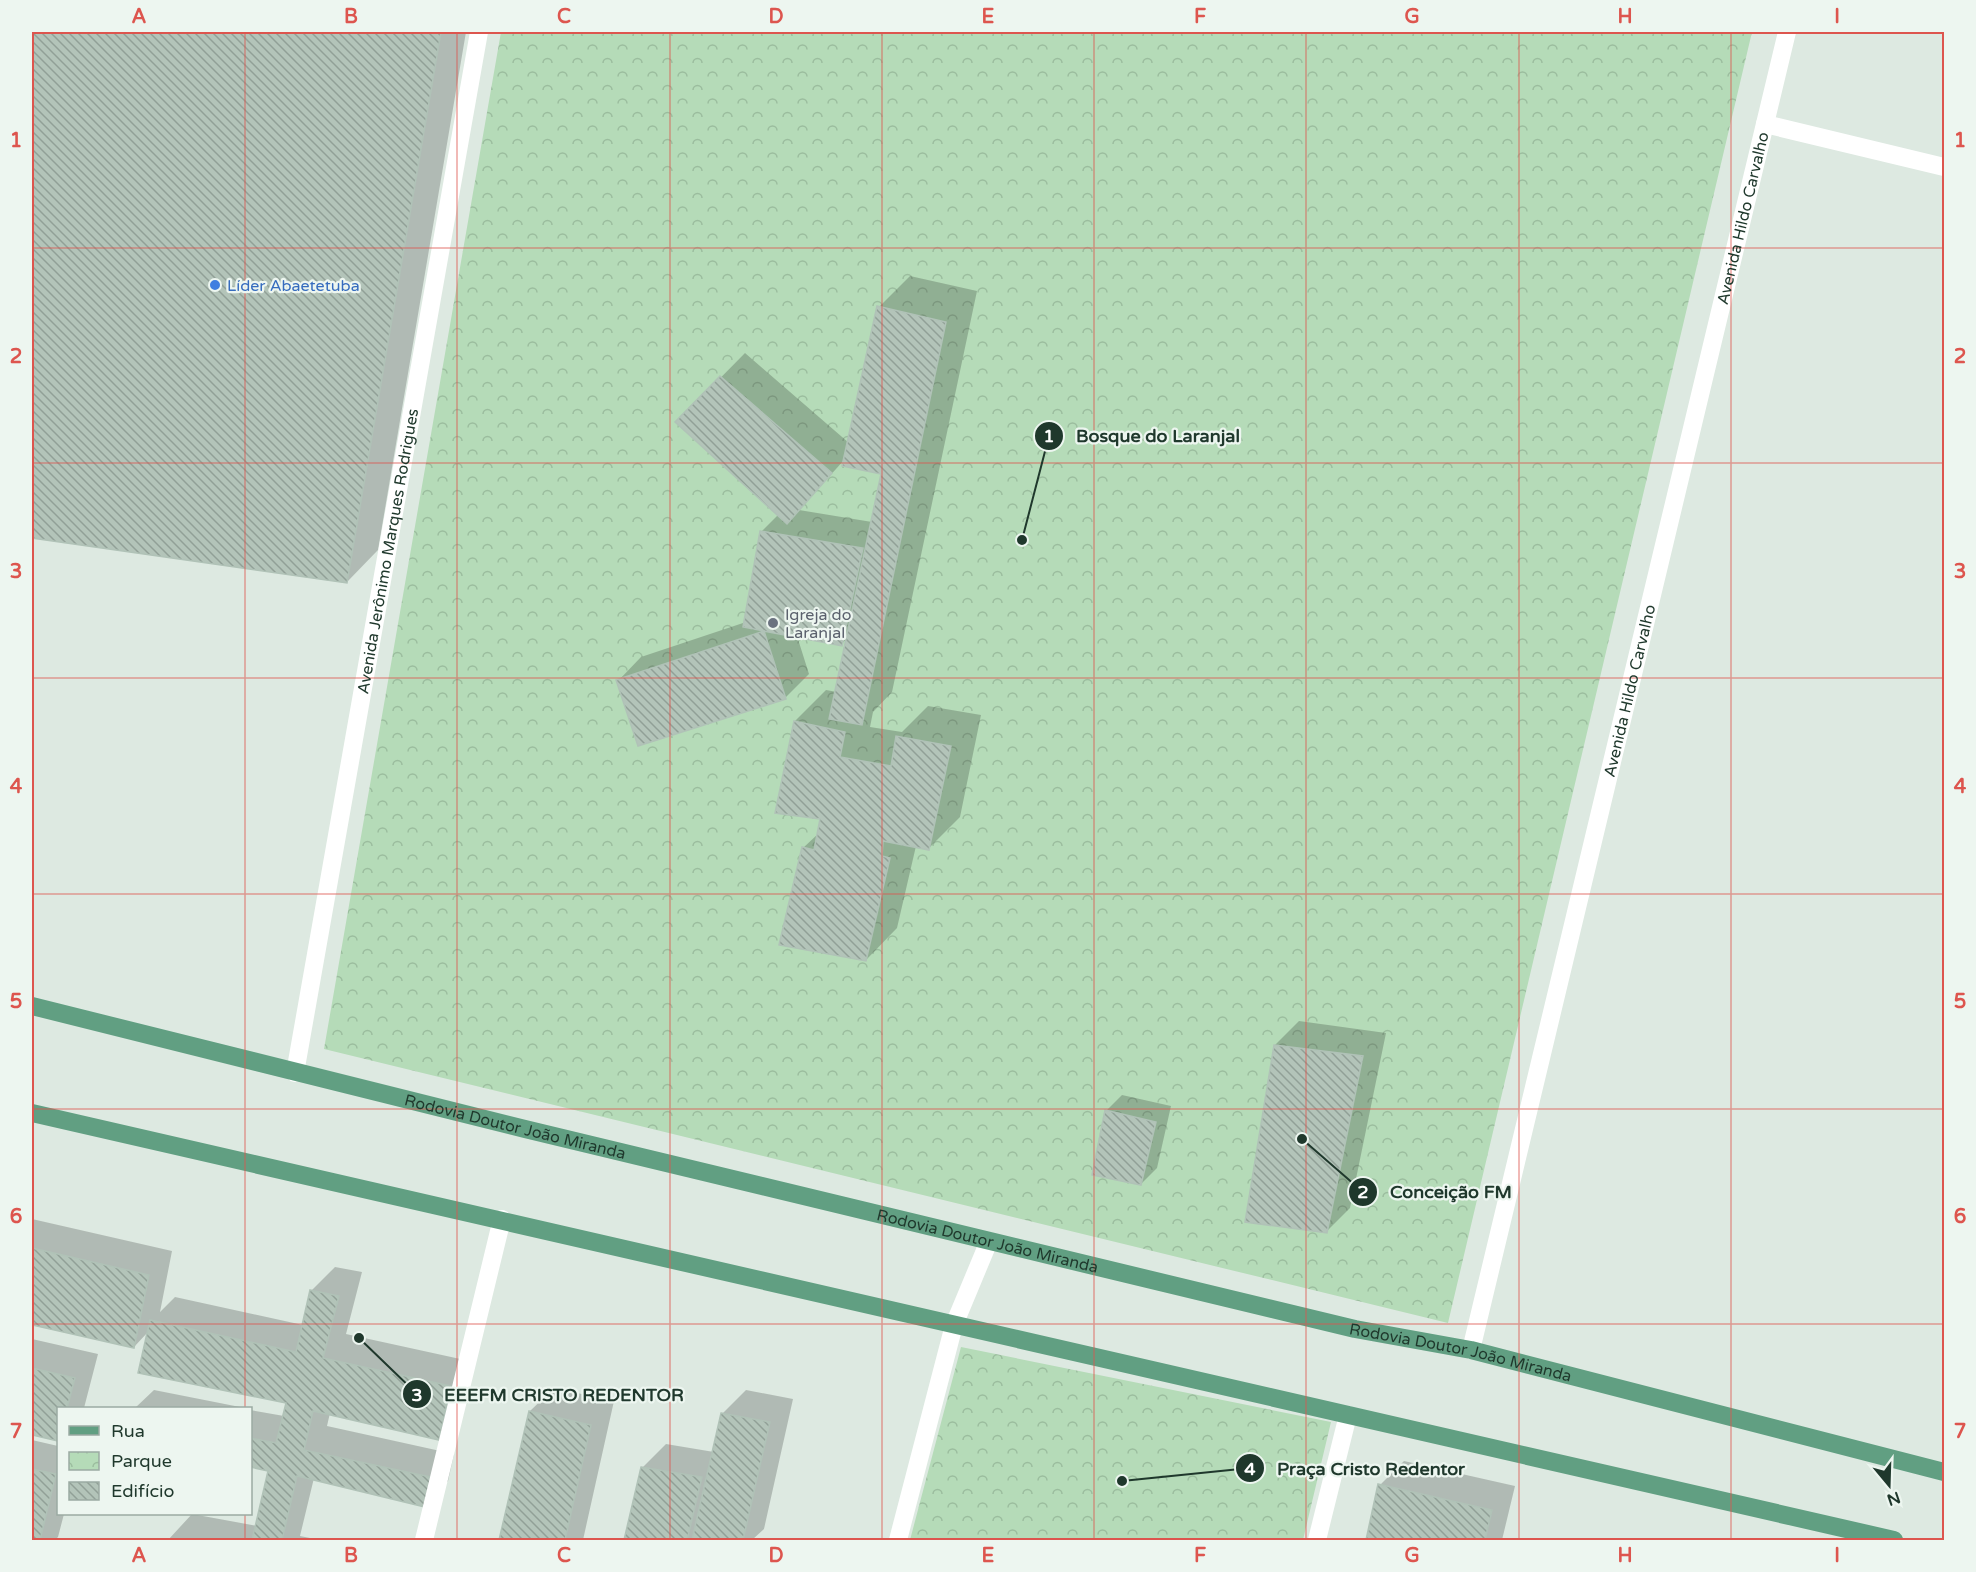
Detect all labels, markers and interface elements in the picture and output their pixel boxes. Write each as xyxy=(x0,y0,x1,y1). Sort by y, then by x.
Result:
text: A xyxy=(132,5,147,29)
text: B xyxy=(344,5,358,29)
text: C xyxy=(557,5,571,29)
text: D xyxy=(768,5,784,29)
text: E xyxy=(982,5,995,29)
text: F xyxy=(1194,5,1206,29)
text: G xyxy=(1404,5,1420,29)
text: H xyxy=(1617,5,1633,29)
text: I xyxy=(1834,5,1840,29)
text: 1 xyxy=(10,129,22,153)
text: 1 xyxy=(1954,129,1966,153)
street label: Avenida Hildo Carvalho xyxy=(1713,130,1774,307)
place label: Líder Abaetetuba xyxy=(227,276,360,296)
marker: Líder Abaetetuba xyxy=(208,278,222,292)
text: 2 xyxy=(10,345,22,369)
text: 2 xyxy=(1954,345,1966,369)
street label: Avenida Jerônimo Marques Rodrigues xyxy=(353,407,423,696)
callout: Bosque do Laranjal xyxy=(1034,418,1252,454)
text: 1 xyxy=(1043,425,1055,447)
text: Bosque do Laranjal xyxy=(1076,425,1240,447)
text: 3 xyxy=(10,560,22,584)
text: 3 xyxy=(1954,560,1966,584)
street label: Avenida Hildo Carvalho xyxy=(1600,603,1660,779)
place label: Igreja do Laranjal xyxy=(785,605,851,643)
marker: Igreja do Laranjal xyxy=(766,616,780,630)
text: 4 xyxy=(10,775,23,799)
text: 4 xyxy=(1954,775,1967,799)
text: 5 xyxy=(10,990,22,1014)
text: 5 xyxy=(1954,990,1966,1014)
street label: Rodovia Doutor João Miranda xyxy=(402,1090,628,1164)
callout: Conceição FM xyxy=(1348,1174,1524,1210)
text: 2 xyxy=(1357,1181,1369,1203)
text: Conceição FM xyxy=(1390,1181,1512,1203)
text: 6 xyxy=(10,1205,22,1229)
street label: Rodovia Doutor João Miranda xyxy=(875,1205,1100,1278)
text: 6 xyxy=(1954,1205,1966,1229)
street label: Rodovia Doutor João Miranda xyxy=(1348,1319,1574,1387)
callout: EEEFM CRISTO REDENTOR xyxy=(402,1376,696,1412)
text: 3 xyxy=(411,1384,423,1406)
text: EEEFM CRISTO REDENTOR xyxy=(444,1384,684,1406)
legend xyxy=(57,1407,252,1515)
text: 7 xyxy=(10,1420,22,1444)
text: Rua xyxy=(111,1420,145,1442)
text: 7 xyxy=(1954,1420,1966,1444)
text: Parque xyxy=(111,1450,172,1472)
callout: Praça Cristo Redentor xyxy=(1235,1450,1477,1486)
north arrow xyxy=(1859,1455,1919,1515)
text: 4 xyxy=(1244,1458,1256,1480)
text: Praça Cristo Redentor xyxy=(1277,1458,1466,1480)
text: Edifício xyxy=(111,1480,175,1502)
text: N xyxy=(1884,1487,1903,1510)
text: A xyxy=(132,1544,147,1568)
text: B xyxy=(344,1544,358,1568)
text: C xyxy=(557,1544,571,1568)
text: D xyxy=(768,1544,784,1568)
text: E xyxy=(982,1544,995,1568)
text: F xyxy=(1194,1544,1206,1568)
text: G xyxy=(1404,1544,1420,1568)
text: H xyxy=(1617,1544,1633,1568)
text: I xyxy=(1834,1544,1840,1568)

